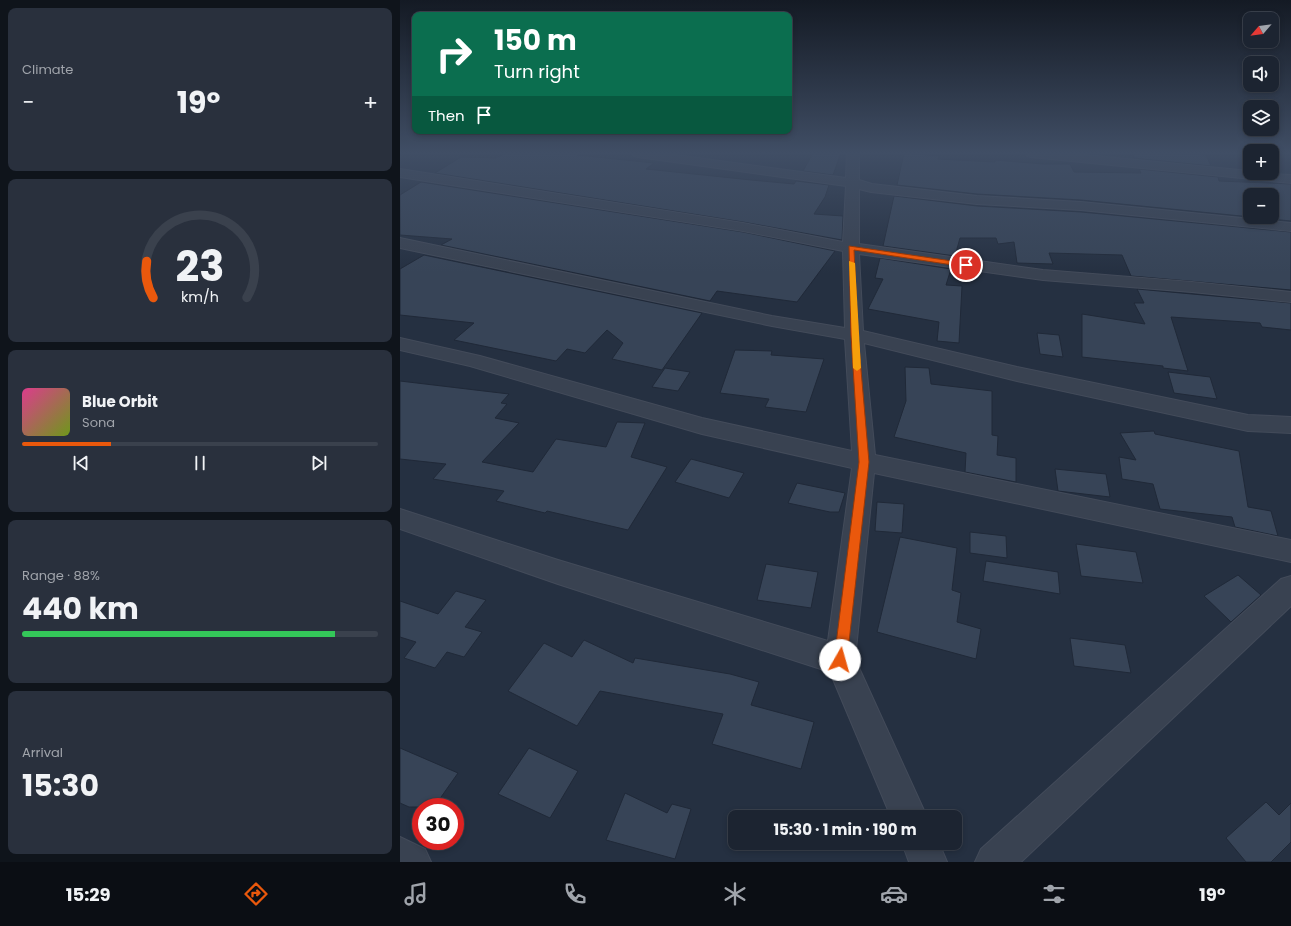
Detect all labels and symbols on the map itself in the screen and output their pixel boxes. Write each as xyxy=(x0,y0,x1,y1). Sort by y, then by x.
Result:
north arrow xyxy=(1243,12,1279,48)
pin xyxy=(949,248,983,282)
position arrow xyxy=(819,639,861,681)
speed limit sign: 30 xyxy=(412,798,464,850)

